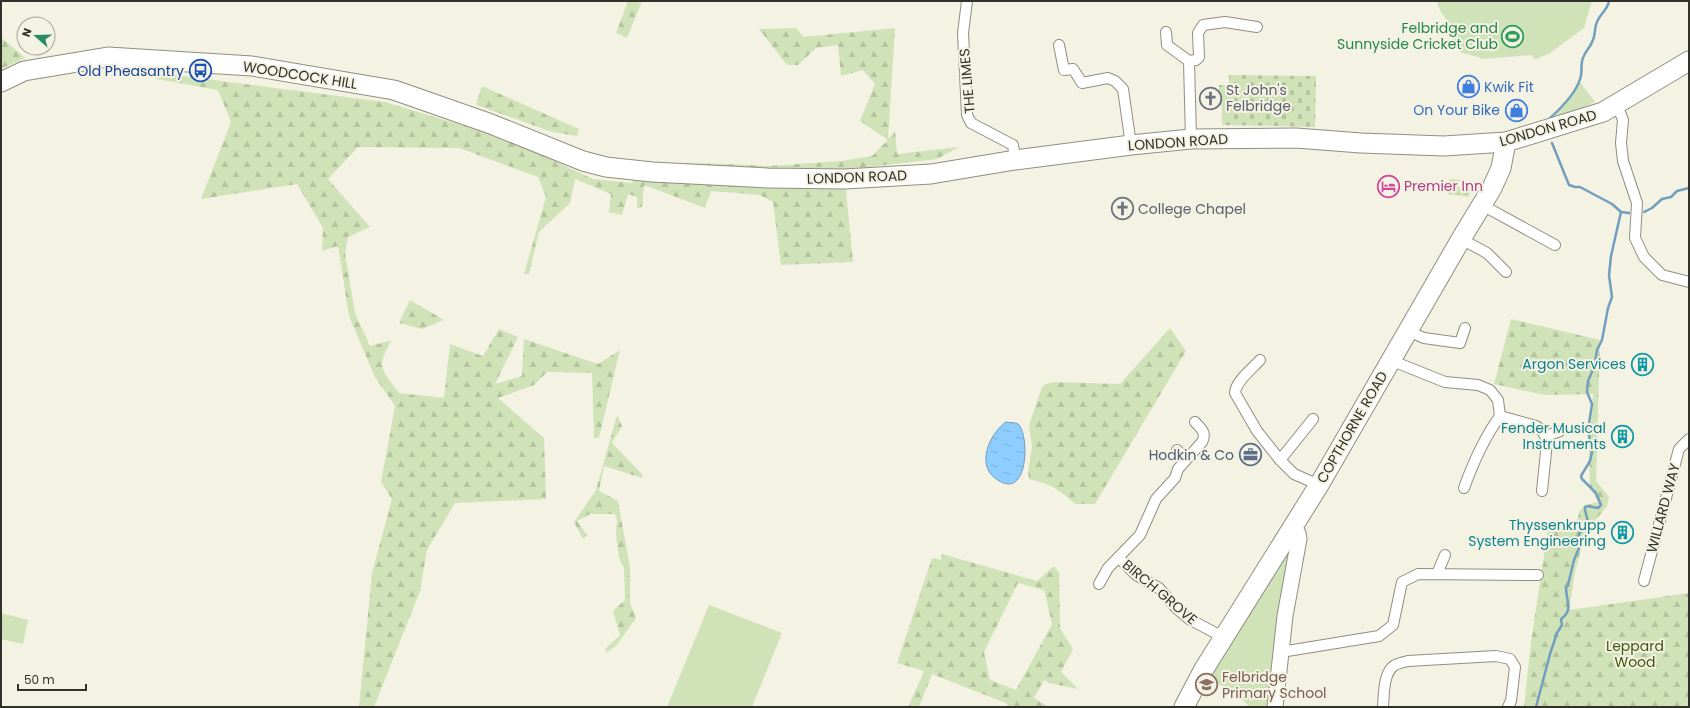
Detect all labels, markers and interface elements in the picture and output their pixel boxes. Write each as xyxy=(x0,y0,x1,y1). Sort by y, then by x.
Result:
north arrow xyxy=(16,16,56,56)
place label: Felbridge and Sunnyside Cricket Club xyxy=(1337,18,1498,54)
sports icon: Felbridge and Sunnyside Cricket Club xyxy=(1500,23,1526,49)
text: N xyxy=(18,26,36,39)
street label: THE LIMES xyxy=(954,48,980,114)
street label: WOODCOCK HILL xyxy=(241,56,359,94)
bus stop icon: Old Pheasantry xyxy=(187,58,213,84)
place label: Old Pheasantry xyxy=(77,61,184,81)
shop icon: Kwik Fit xyxy=(1456,74,1482,100)
place label: Kwik Fit xyxy=(1484,77,1534,97)
place label: St John's Felbridge xyxy=(1226,80,1291,116)
church icon: St John's Felbridge xyxy=(1197,85,1223,111)
shop icon: On Your Bike xyxy=(1503,97,1529,123)
place label: On Your Bike xyxy=(1413,100,1500,120)
street label: LONDON ROAD xyxy=(1497,105,1599,151)
street label: LONDON ROAD xyxy=(1127,129,1229,155)
street label: LONDON ROAD xyxy=(807,165,908,189)
hotel icon: Premier Inn xyxy=(1375,173,1401,199)
place label: Premier Inn xyxy=(1404,176,1483,196)
church icon: College Chapel xyxy=(1109,196,1135,222)
place label: College Chapel xyxy=(1138,199,1246,219)
building icon: Argon Services xyxy=(1629,351,1655,377)
place label: Argon Services xyxy=(1522,354,1626,374)
street label: COPTHORNE ROAD xyxy=(1312,367,1392,487)
place label: Fender Musical Instruments xyxy=(1501,418,1606,454)
building icon: Fender Musical Instruments xyxy=(1609,423,1635,449)
office icon: Hodkin & Co xyxy=(1237,442,1263,468)
place label: Hodkin & Co xyxy=(1149,445,1234,465)
street label: WILLARD WAY xyxy=(1641,461,1685,555)
place label: Thyssenkrupp System Engineering xyxy=(1468,515,1606,551)
building icon: Thyssenkrupp System Engineering xyxy=(1609,520,1635,546)
street label: BIRCH GROVE xyxy=(1118,555,1202,629)
park label: Leppard Wood xyxy=(1606,636,1664,672)
scale bar xyxy=(18,666,86,692)
place label: Felbridge Primary School xyxy=(1222,667,1327,703)
text: 50 m xyxy=(24,671,55,688)
school or university icon: Felbridge Primary School xyxy=(1193,672,1219,698)

